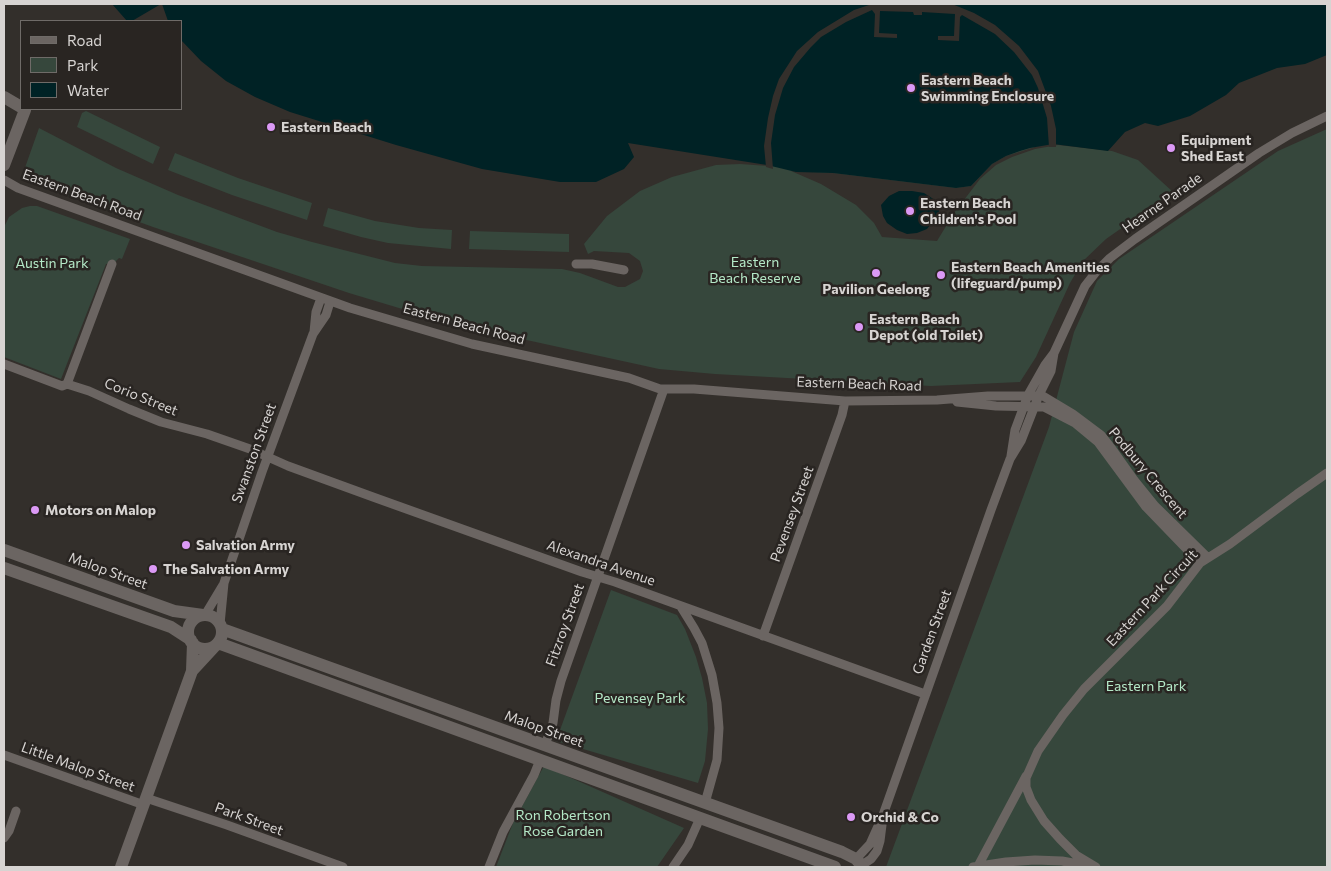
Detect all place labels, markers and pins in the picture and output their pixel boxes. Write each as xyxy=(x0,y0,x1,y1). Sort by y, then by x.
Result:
place label: Eastern Beach Swimming Enclosure xyxy=(921,72,1054,104)
marker: Eastern Beach Swimming Enclosure xyxy=(905,82,917,94)
place label: Eastern Beach xyxy=(281,119,372,135)
marker: Eastern Beach xyxy=(265,121,277,133)
place label: Equipment Shed East xyxy=(1181,132,1251,164)
marker: Equipment Shed East xyxy=(1165,142,1177,154)
place label: Eastern Beach Children's Pool xyxy=(920,195,1016,228)
marker: Eastern Beach Children's Pool xyxy=(904,205,916,217)
place label: Eastern Beach Amenities (lifeguard/pump) xyxy=(951,259,1110,292)
marker: Pavilion Geelong xyxy=(870,267,882,279)
marker: Eastern Beach Amenities (lifeguard/pump) xyxy=(935,269,947,281)
place label: Pavilion Geelong xyxy=(822,281,930,297)
place label: Eastern Beach Depot (old Toilet) xyxy=(869,311,983,344)
marker: Eastern Beach Depot (old Toilet) xyxy=(853,321,865,333)
place label: Motors on Malop xyxy=(45,502,156,518)
marker: Motors on Malop xyxy=(29,504,41,516)
place label: Salvation Army xyxy=(196,537,295,553)
marker: Salvation Army xyxy=(180,539,192,551)
place label: The Salvation Army xyxy=(163,561,289,577)
marker: The Salvation Army xyxy=(147,563,159,575)
place label: Orchid & Co xyxy=(861,809,939,825)
marker: Orchid & Co xyxy=(845,811,857,823)

